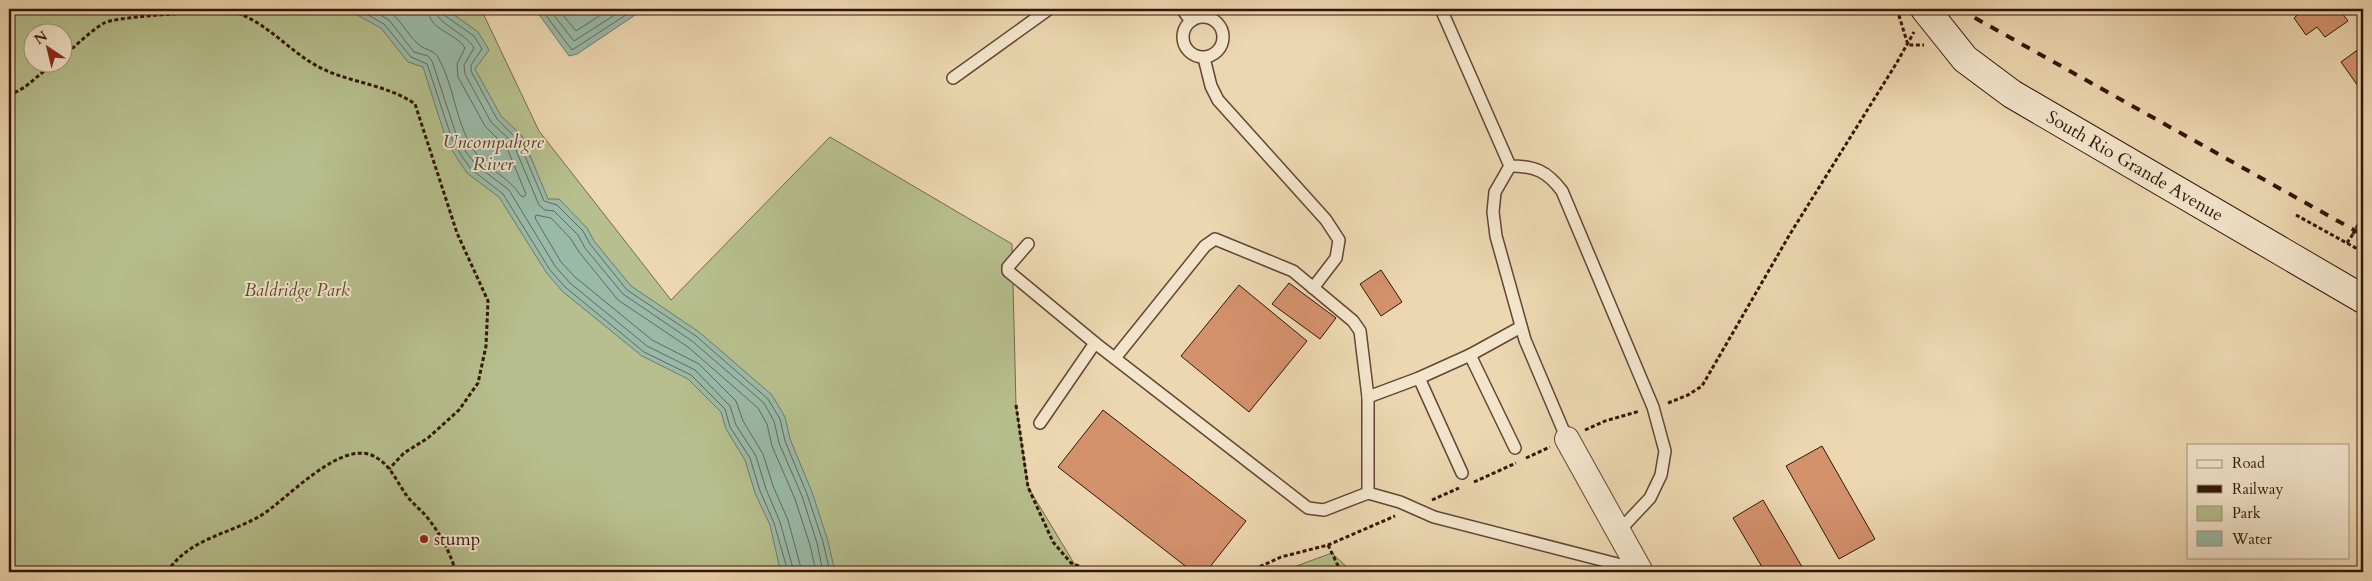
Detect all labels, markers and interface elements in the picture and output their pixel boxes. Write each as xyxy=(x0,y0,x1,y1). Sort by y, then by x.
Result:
north arrow xyxy=(22,22,72,72)
text: N xyxy=(30,26,51,49)
street label: South Rio Grande Avenue xyxy=(2042,105,2228,228)
water label: Uncompahgre River xyxy=(442,129,544,177)
park label: Baldridge Park xyxy=(244,278,350,303)
legend xyxy=(2187,444,2350,558)
text: Road xyxy=(2232,453,2265,473)
text: Railway xyxy=(2232,479,2283,499)
text: Park xyxy=(2232,503,2261,523)
place label: stump xyxy=(434,527,480,552)
text: Water xyxy=(2231,529,2273,549)
marker: stump xyxy=(418,533,430,545)

